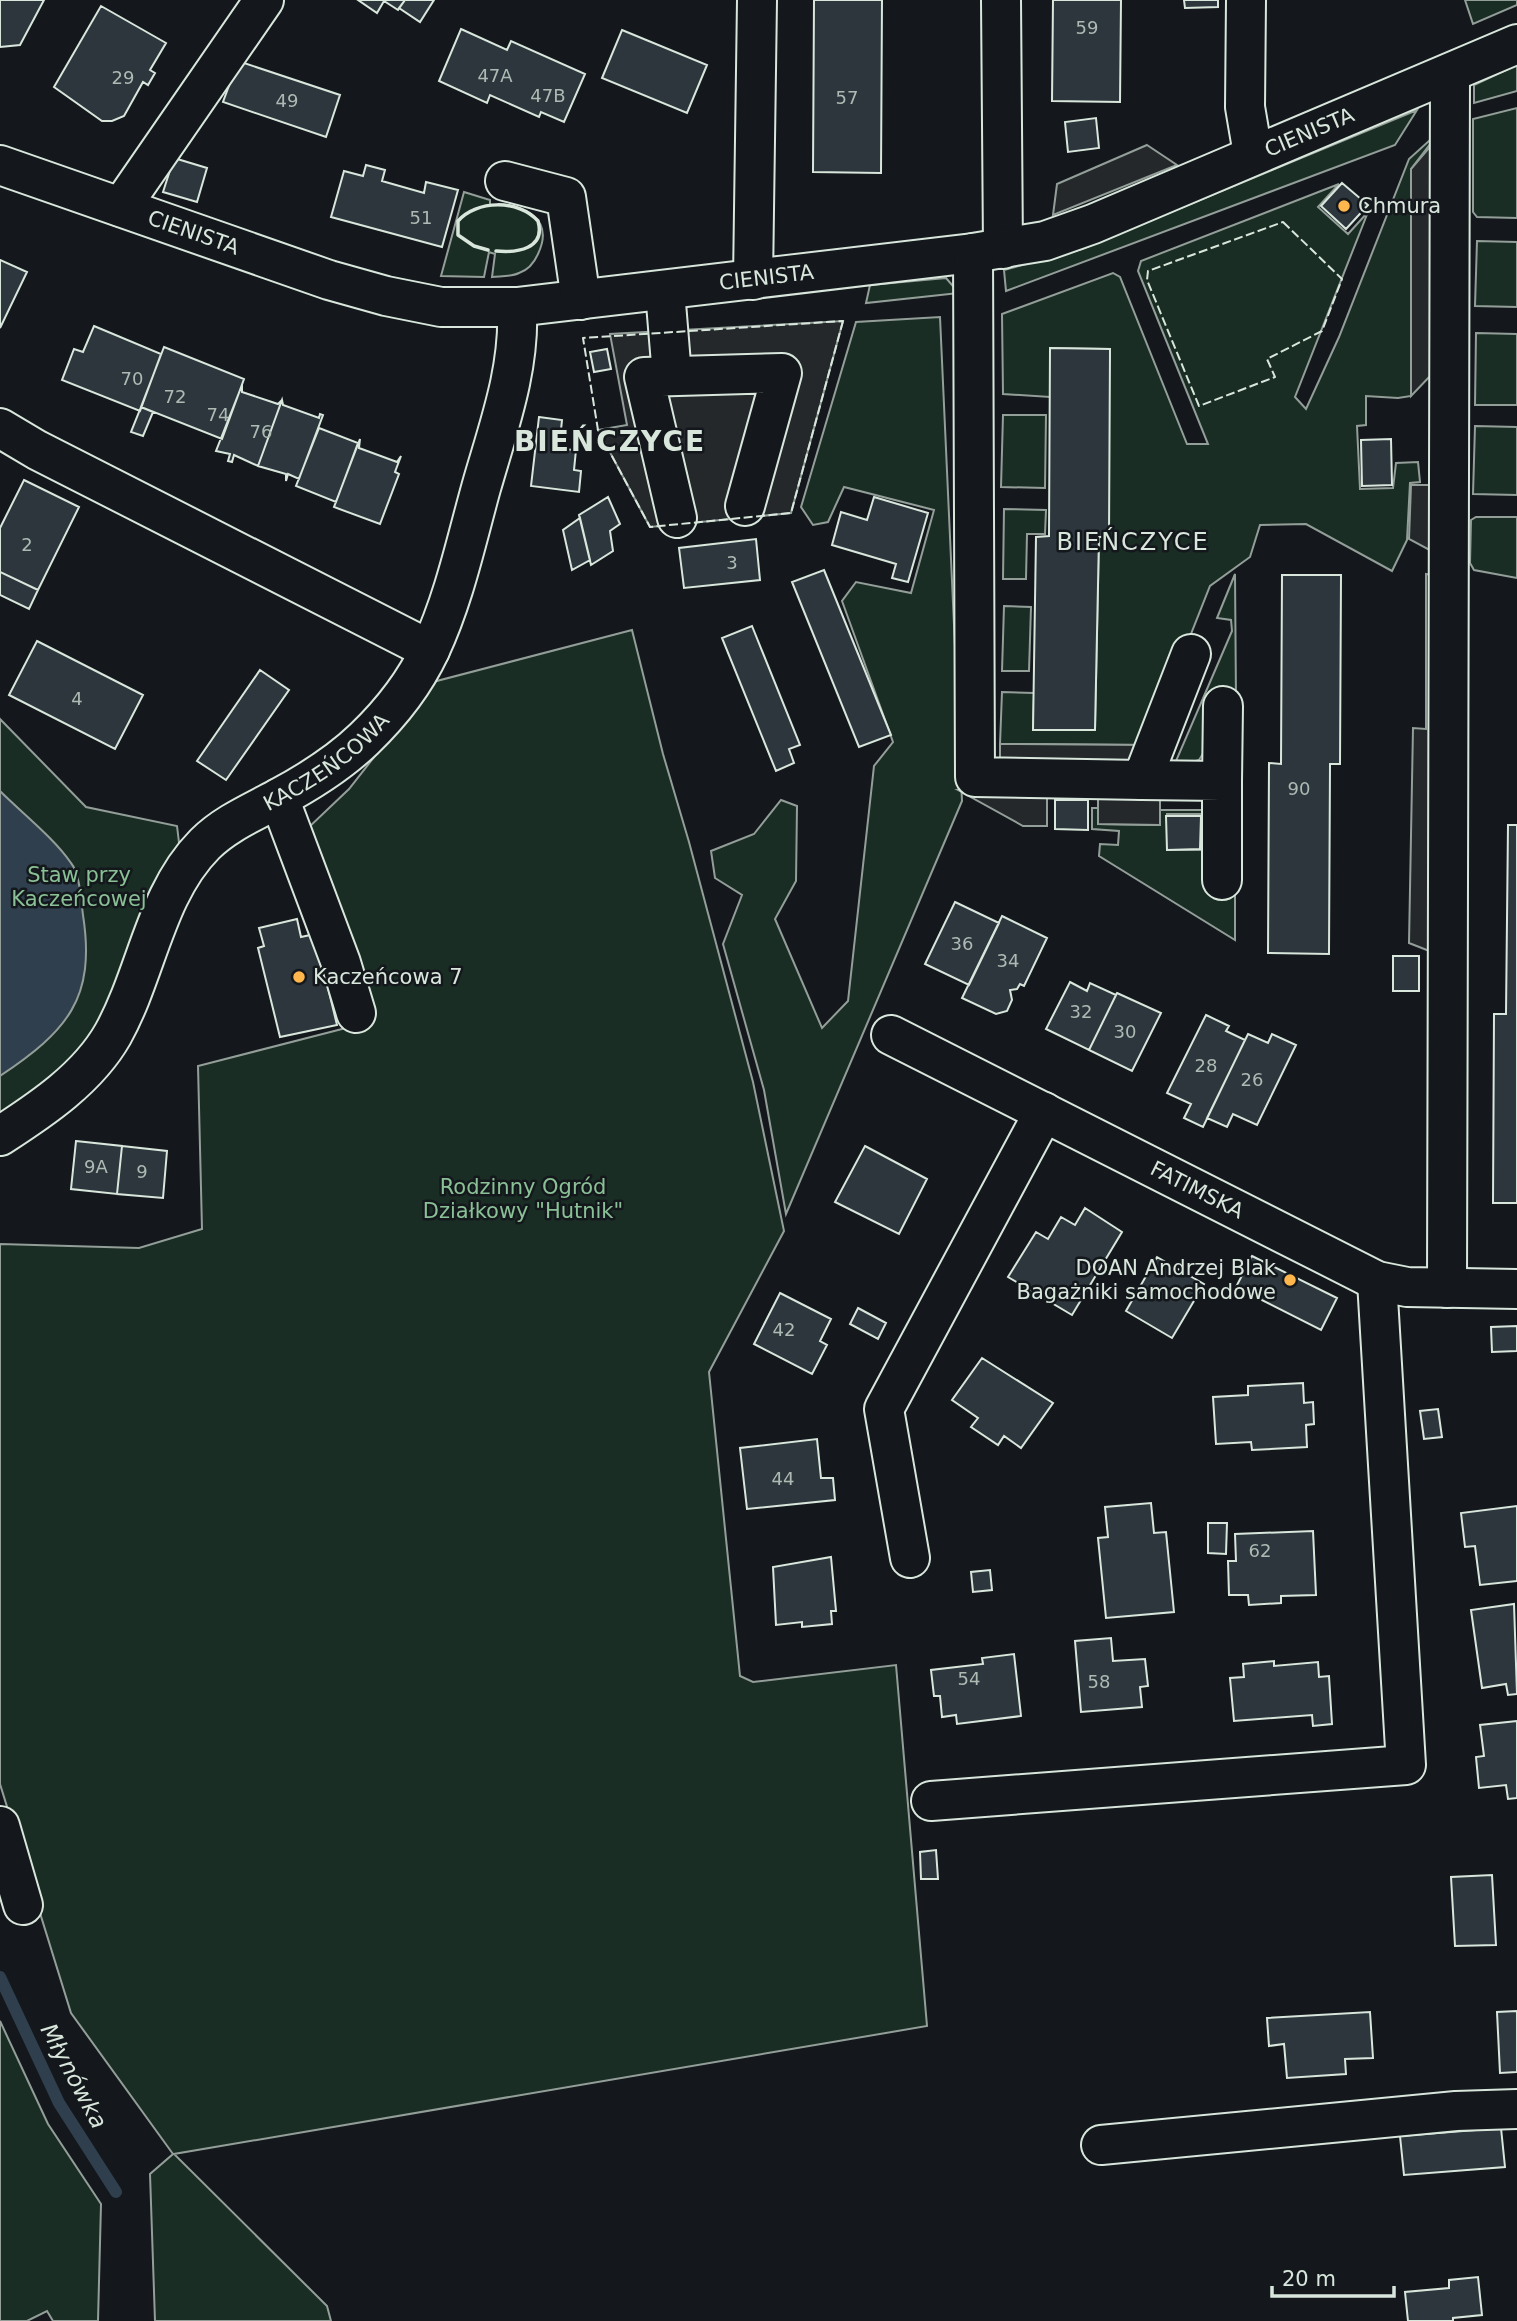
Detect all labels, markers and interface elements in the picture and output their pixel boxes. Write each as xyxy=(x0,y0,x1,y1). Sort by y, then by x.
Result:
house number: 59 xyxy=(1076,17,1098,38)
house number: 47A xyxy=(477,65,513,86)
house number: 29 xyxy=(112,67,134,88)
house number: 47B xyxy=(530,85,566,106)
house number: 57 xyxy=(836,87,858,108)
house number: 49 xyxy=(276,90,298,111)
street label: CIENISTA xyxy=(1261,102,1358,162)
place label: Chmura xyxy=(1358,194,1441,218)
marker: Chmura xyxy=(1336,198,1352,214)
street label: CIENISTA xyxy=(145,206,243,260)
house number: 51 xyxy=(410,207,432,228)
street label: CIENISTA xyxy=(718,260,816,295)
house number: 70 xyxy=(121,368,143,389)
house number: 72 xyxy=(164,386,186,407)
house number: 74 xyxy=(207,404,229,425)
house number: 76 xyxy=(250,421,272,442)
district label: BIEŃCZYCE xyxy=(514,424,706,458)
district label: BIEŃCZYCE xyxy=(1056,527,1210,556)
house number: 2 xyxy=(21,534,33,555)
house number: 3 xyxy=(726,552,738,573)
house number: 4 xyxy=(71,688,83,709)
street label: KACZEŃCOWA xyxy=(259,708,395,816)
house number: 90 xyxy=(1288,778,1310,799)
park label: Staw przy Kaczeńcowej xyxy=(11,863,147,911)
house number: 36 xyxy=(951,933,973,954)
house number: 34 xyxy=(997,950,1019,971)
place label: Kaczeńcowa 7 xyxy=(313,965,463,989)
marker: Kaczeńcowa 7 xyxy=(291,969,307,985)
house number: 32 xyxy=(1070,1001,1092,1022)
house number: 30 xyxy=(1114,1021,1136,1042)
house number: 28 xyxy=(1195,1055,1217,1076)
house number: 26 xyxy=(1241,1069,1263,1090)
house number: 9A xyxy=(84,1156,109,1177)
street label: FATIMSKA xyxy=(1146,1156,1248,1224)
house number: 9 xyxy=(136,1161,148,1182)
park label: Rodzinny Ogród Działkowy "Hutnik" xyxy=(423,1175,623,1223)
place label: DOAN Andrzej Blak Bagażniki samochodowe xyxy=(1017,1256,1277,1304)
marker: DOAN Andrzej Blak Bagażniki samochodowe xyxy=(1282,1272,1298,1288)
house number: 42 xyxy=(773,1319,795,1340)
house number: 44 xyxy=(772,1468,794,1489)
house number: 62 xyxy=(1249,1540,1271,1561)
house number: 54 xyxy=(958,1668,980,1689)
house number: 58 xyxy=(1088,1671,1110,1692)
water label: Młynówka xyxy=(36,2019,112,2133)
scale bar xyxy=(1272,2254,1394,2298)
text: 20 m xyxy=(1282,2267,1336,2291)

